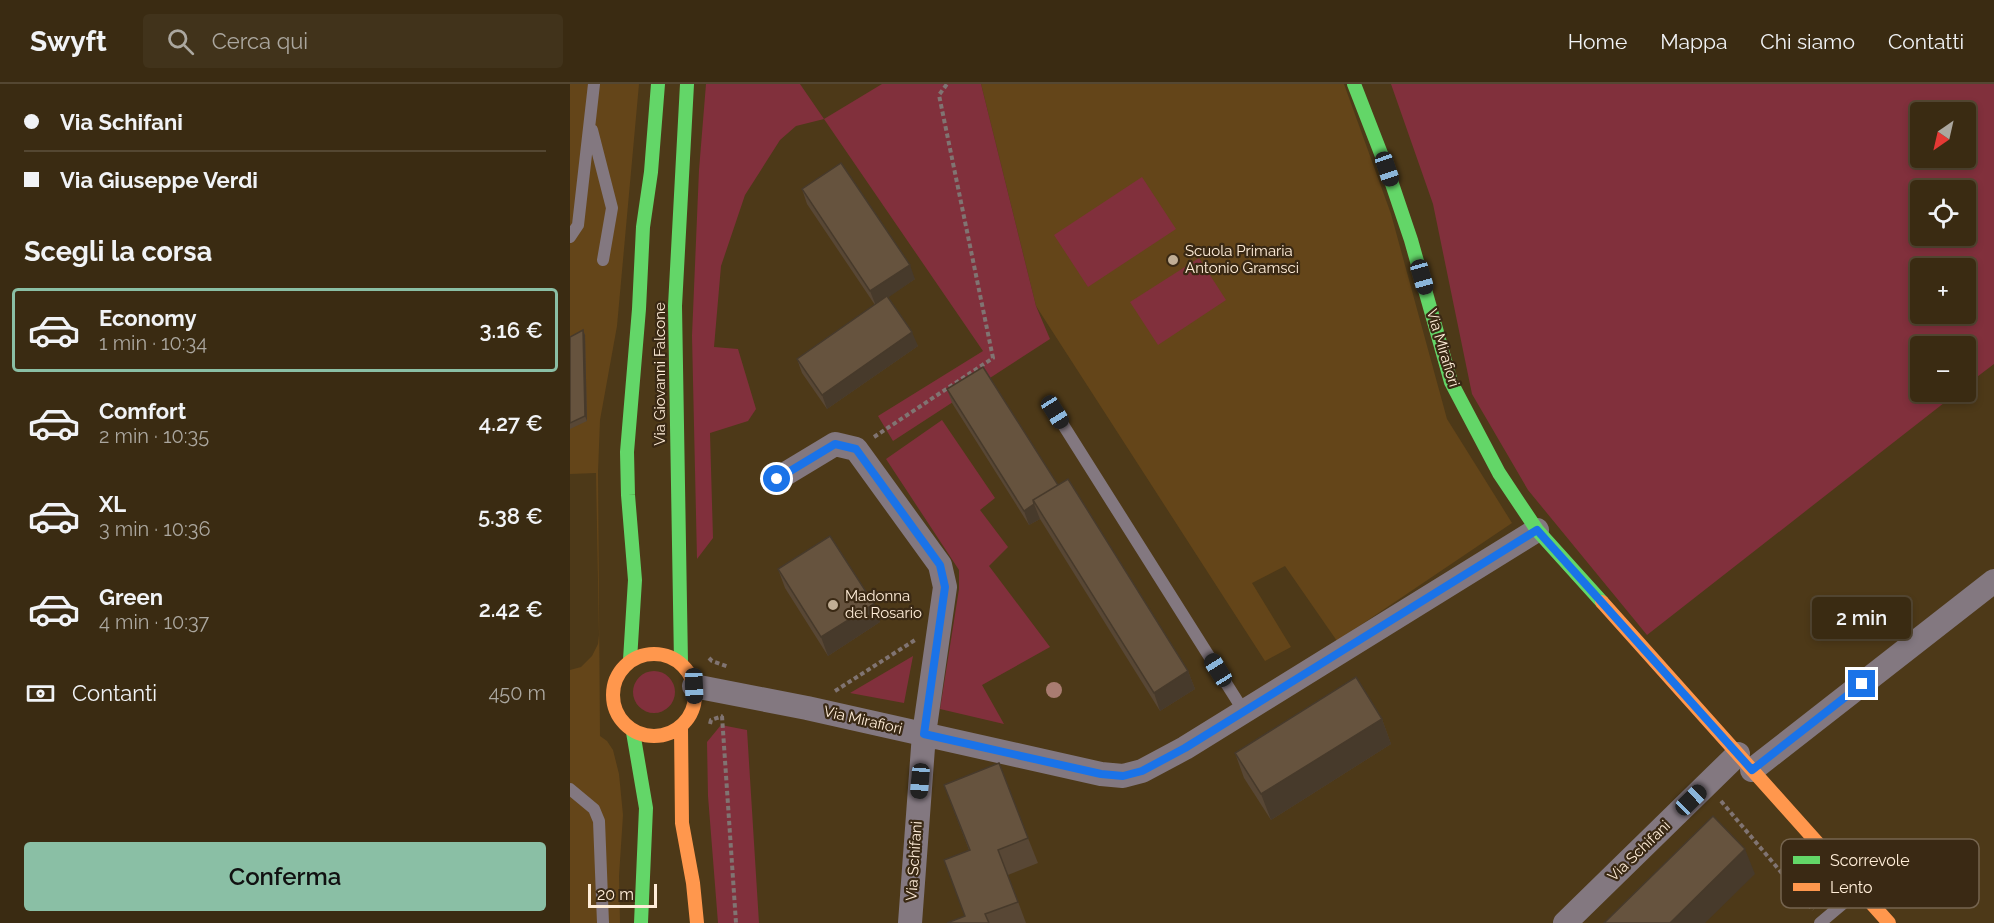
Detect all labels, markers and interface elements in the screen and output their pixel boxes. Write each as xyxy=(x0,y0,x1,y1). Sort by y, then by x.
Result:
search box xyxy=(143,14,563,68)
text: Swyft xyxy=(30,25,107,58)
icon: search xyxy=(164,25,197,58)
text: Cerca qui xyxy=(212,28,308,54)
text: Home xyxy=(1568,29,1627,54)
text: Mappa xyxy=(1660,29,1727,54)
text: Chi siamo xyxy=(1760,29,1855,54)
text: Contatti xyxy=(1888,29,1964,54)
north arrow xyxy=(1910,102,1976,168)
map controls xyxy=(1910,102,1976,402)
text: Via Schifani xyxy=(60,109,183,135)
car xyxy=(1373,149,1401,189)
text: Via Giuseppe Verdi xyxy=(60,167,258,193)
button: locate xyxy=(1910,180,1976,246)
text: Scegli la corsa xyxy=(24,236,212,267)
place label: Scuola Primaria Antonio Gramsci xyxy=(1185,242,1299,277)
marker: Scuola Primaria Antonio Gramsci xyxy=(1166,253,1180,267)
car xyxy=(1408,257,1436,297)
button: + xyxy=(1910,258,1976,324)
street label: Via Giovanni Falcone xyxy=(651,302,669,446)
icon: car xyxy=(27,303,81,357)
text: Economy xyxy=(99,305,197,331)
street label: Via Mirafiori xyxy=(1423,307,1463,389)
text: 3.16 € xyxy=(480,317,543,343)
text: 1 min · 10:34 xyxy=(99,331,207,355)
button: − xyxy=(1910,336,1976,402)
car xyxy=(1038,392,1072,432)
icon: car xyxy=(27,396,81,450)
text: Comfort xyxy=(99,398,186,424)
text: 4.27 € xyxy=(479,410,543,436)
text: 2 min · 10:35 xyxy=(99,424,209,448)
route start xyxy=(763,465,790,492)
icon: car xyxy=(27,489,81,543)
text: XL xyxy=(99,491,126,517)
text: 5.38 € xyxy=(478,503,543,529)
text: 3 min · 10:36 xyxy=(99,517,210,541)
icon: car xyxy=(27,582,81,636)
text: Green xyxy=(99,584,163,610)
place label: Madonna del Rosario xyxy=(845,587,922,622)
text: 2.42 € xyxy=(479,596,543,622)
callout: 2 min xyxy=(1812,597,1912,639)
marker: Madonna del Rosario xyxy=(826,598,840,612)
text: 2 min xyxy=(1836,606,1887,630)
text: 4 min · 10:37 xyxy=(99,610,209,634)
car xyxy=(1201,650,1235,690)
car xyxy=(684,668,704,704)
route end xyxy=(1848,670,1875,697)
icon: cash xyxy=(24,677,57,710)
text: Contanti xyxy=(72,680,157,706)
text: 450 m xyxy=(488,681,546,705)
street label: Via Mirafiori xyxy=(822,702,904,738)
car xyxy=(909,762,931,800)
car xyxy=(1672,781,1710,819)
street label: Via Schifani xyxy=(1604,817,1674,885)
street label: Via Schifani xyxy=(902,821,926,901)
legend xyxy=(1781,839,1979,908)
button: Conferma xyxy=(24,842,546,911)
text: Scorrevole xyxy=(1830,851,1910,870)
text: Lento xyxy=(1830,878,1873,897)
scale bar xyxy=(588,881,657,908)
text: 20 m xyxy=(597,885,634,904)

